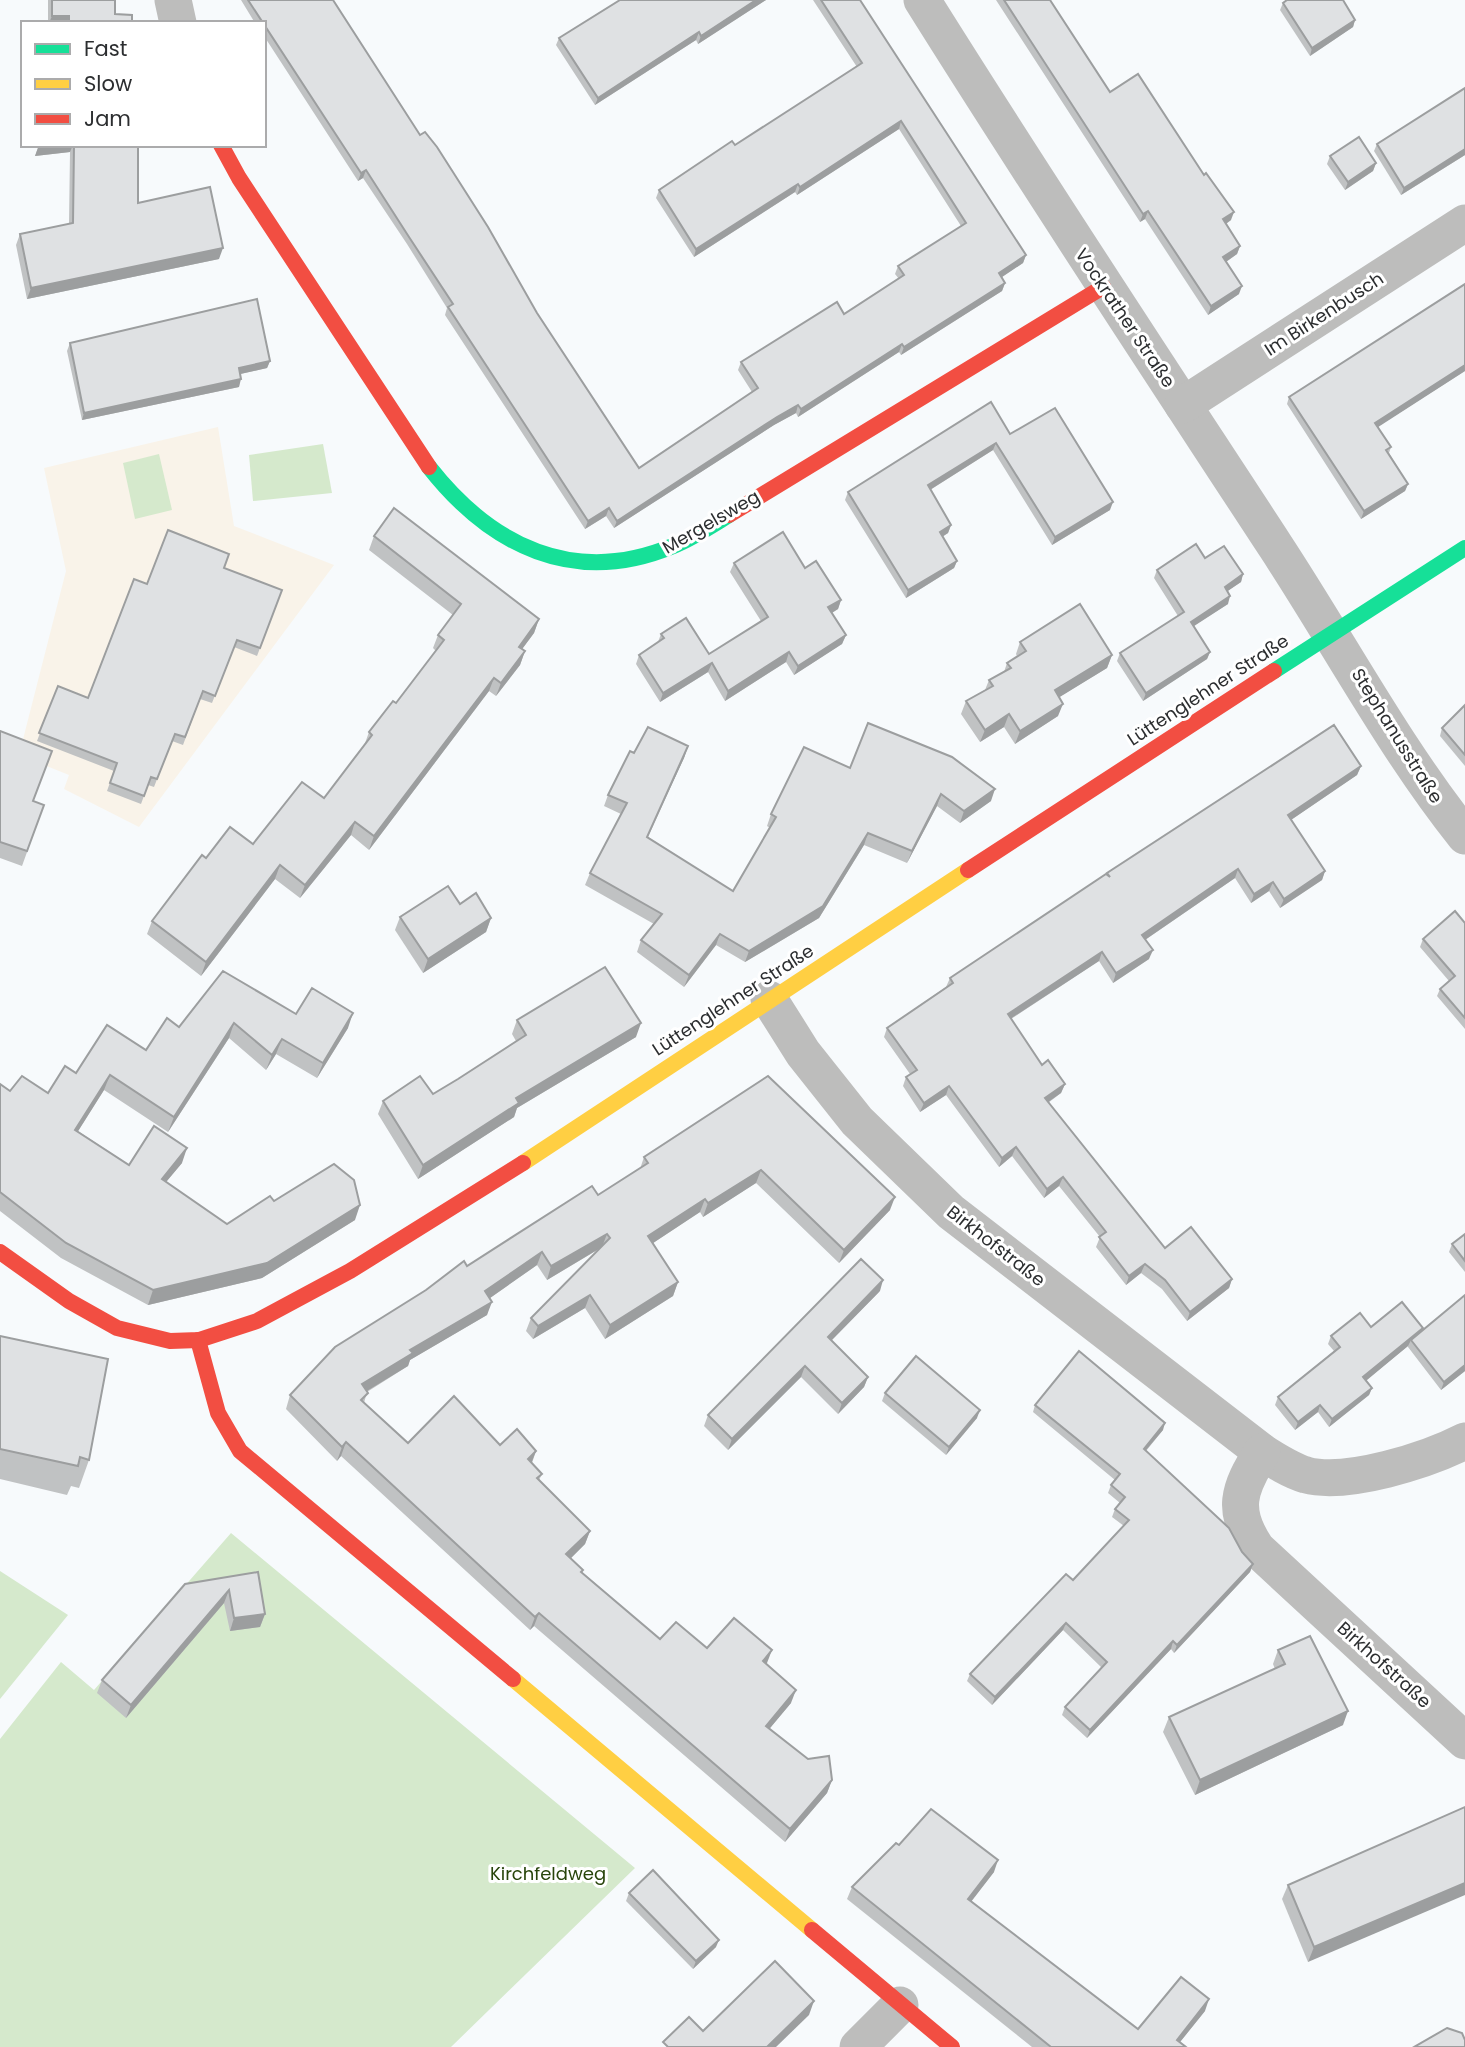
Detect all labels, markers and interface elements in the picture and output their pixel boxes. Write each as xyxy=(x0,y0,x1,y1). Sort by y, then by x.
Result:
legend xyxy=(21,21,266,147)
text: Fast xyxy=(84,34,127,63)
text: Slow xyxy=(84,69,132,98)
text: Jam xyxy=(84,104,131,133)
street label: Vockrather Straße xyxy=(1069,243,1181,392)
street label: Im Birkenbusch xyxy=(1259,266,1388,361)
street label: Mergelsweg xyxy=(657,484,764,560)
street label: Lüttenglehner Straße xyxy=(1122,628,1293,751)
street label: Stephanusstraße xyxy=(1346,663,1449,808)
street label: Lüttenglehner Straße xyxy=(647,938,818,1061)
street label: Birkhofstraße xyxy=(942,1199,1051,1292)
street label: Birkhofstraße xyxy=(1332,1616,1437,1714)
park label: Kirchfeldweg xyxy=(490,1861,606,1886)

